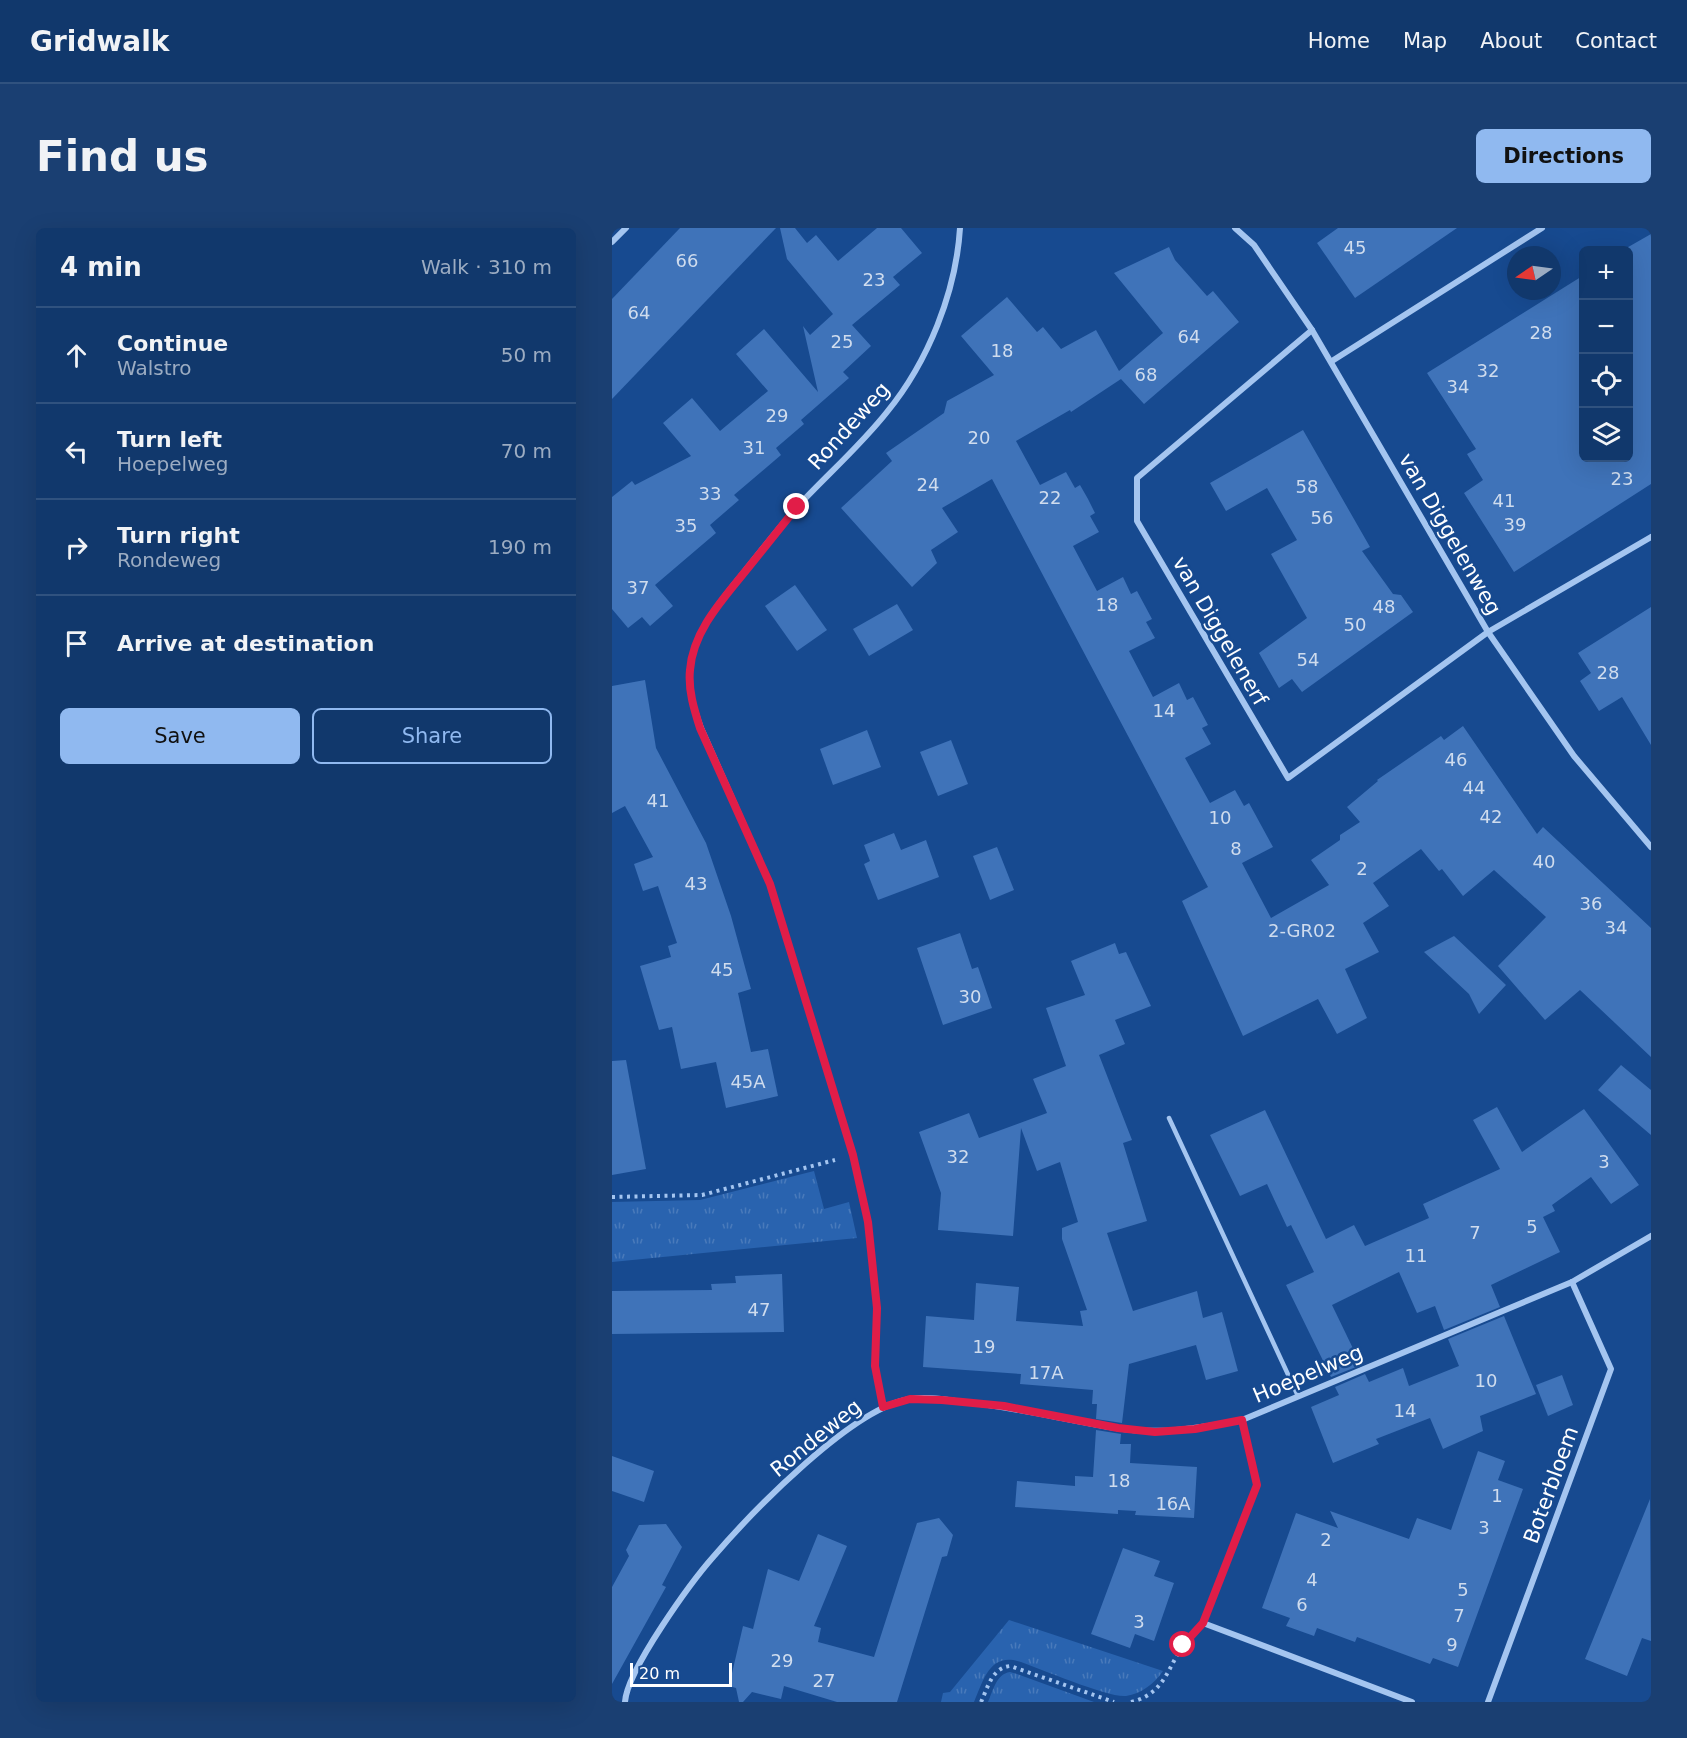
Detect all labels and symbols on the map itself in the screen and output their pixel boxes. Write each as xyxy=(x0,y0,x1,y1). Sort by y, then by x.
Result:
house number: 45 xyxy=(1344,237,1366,258)
north arrow xyxy=(1507,246,1561,300)
house number: 66 xyxy=(676,250,698,271)
house number: 23 xyxy=(863,269,885,290)
house number: 64 xyxy=(628,302,650,323)
house number: 28 xyxy=(1530,322,1552,343)
house number: 64 xyxy=(1178,326,1200,347)
house number: 25 xyxy=(831,331,853,352)
house number: 18 xyxy=(991,340,1013,361)
house number: 32 xyxy=(1477,360,1499,381)
house number: 68 xyxy=(1135,364,1157,385)
house number: 34 xyxy=(1447,376,1469,397)
street label: Rondeweg xyxy=(803,377,895,475)
house number: 29 xyxy=(766,405,788,426)
house number: 20 xyxy=(968,427,990,448)
house number: 31 xyxy=(743,437,765,458)
street label: van Diggelenweg xyxy=(1394,449,1506,619)
house number: 23 xyxy=(1611,468,1633,489)
house number: 24 xyxy=(917,474,939,495)
house number: 58 xyxy=(1296,476,1318,497)
house number: 33 xyxy=(699,483,721,504)
house number: 22 xyxy=(1039,487,1061,508)
house number: 41 xyxy=(1493,490,1515,511)
route end xyxy=(783,493,809,519)
house number: 56 xyxy=(1311,507,1333,528)
house number: 39 xyxy=(1504,514,1526,535)
house number: 35 xyxy=(675,515,697,536)
street label: van Diggelenerf xyxy=(1168,552,1273,710)
house number: 37 xyxy=(627,577,649,598)
house number: 18 xyxy=(1096,594,1118,615)
house number: 48 xyxy=(1373,596,1395,617)
house number: 50 xyxy=(1344,614,1366,635)
house number: 54 xyxy=(1297,649,1319,670)
house number: 28 xyxy=(1597,662,1619,683)
house number: 14 xyxy=(1153,700,1175,721)
house number: 46 xyxy=(1445,749,1467,770)
house number: 44 xyxy=(1463,777,1485,798)
house number: 41 xyxy=(647,790,669,811)
house number: 42 xyxy=(1480,806,1502,827)
house number: 10 xyxy=(1209,807,1231,828)
house number: 8 xyxy=(1230,838,1242,859)
house number: 40 xyxy=(1533,851,1555,872)
house number: 2 xyxy=(1356,858,1368,879)
house number: 43 xyxy=(685,873,707,894)
house number: 36 xyxy=(1580,893,1602,914)
house number: 34 xyxy=(1605,917,1627,938)
house number: 2-GR02 xyxy=(1268,920,1336,941)
house number: 45 xyxy=(711,959,733,980)
house number: 30 xyxy=(959,986,981,1007)
house number: 45A xyxy=(730,1071,766,1092)
house number: 32 xyxy=(947,1146,969,1167)
house number: 3 xyxy=(1598,1151,1610,1172)
house number: 5 xyxy=(1526,1216,1538,1237)
house number: 7 xyxy=(1469,1222,1481,1243)
house number: 11 xyxy=(1405,1245,1427,1266)
house number: 47 xyxy=(748,1299,770,1320)
house number: 19 xyxy=(973,1336,995,1357)
street label: Hoepelweg xyxy=(1249,1340,1367,1408)
house number: 17A xyxy=(1028,1362,1064,1383)
house number: 10 xyxy=(1475,1370,1497,1391)
street label: Rondeweg xyxy=(766,1394,866,1482)
house number: 14 xyxy=(1394,1400,1416,1421)
street label: Boterbloem xyxy=(1519,1423,1583,1547)
house number: 18 xyxy=(1108,1470,1130,1491)
house number: 1 xyxy=(1491,1485,1503,1506)
house number: 16A xyxy=(1155,1493,1191,1514)
house number: 3 xyxy=(1478,1517,1490,1538)
house number: 2 xyxy=(1320,1529,1332,1550)
house number: 4 xyxy=(1306,1569,1318,1590)
house number: 5 xyxy=(1457,1579,1469,1600)
house number: 6 xyxy=(1296,1594,1308,1615)
house number: 7 xyxy=(1453,1605,1465,1626)
house number: 3 xyxy=(1133,1611,1145,1632)
route start xyxy=(1169,1631,1195,1657)
house number: 9 xyxy=(1446,1634,1458,1655)
house number: 29 xyxy=(771,1650,793,1671)
scale bar xyxy=(630,1660,732,1688)
house number: 27 xyxy=(813,1670,835,1691)

